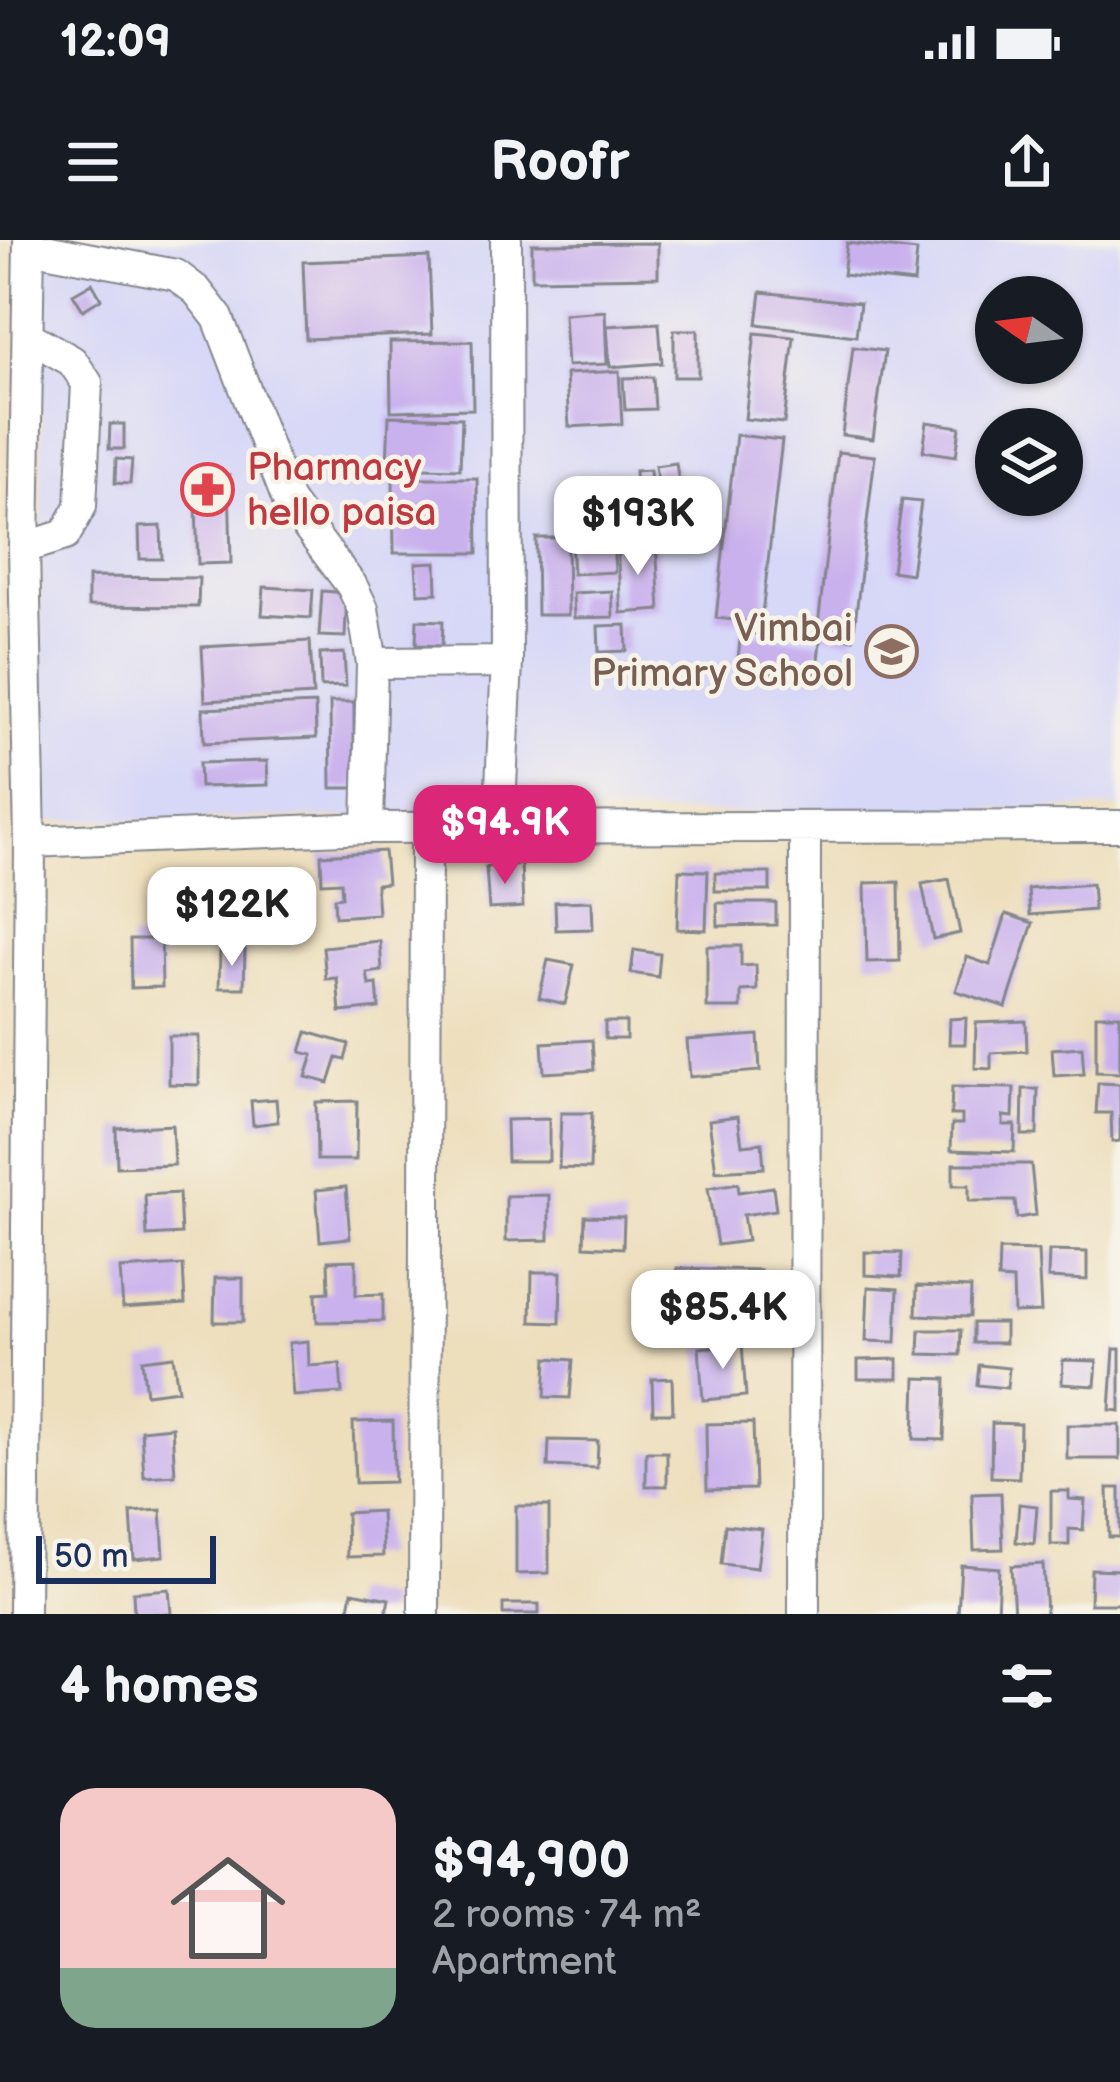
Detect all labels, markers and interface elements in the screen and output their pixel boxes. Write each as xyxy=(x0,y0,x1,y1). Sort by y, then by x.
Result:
text: 12:09 xyxy=(60,15,171,70)
icon: menu xyxy=(60,129,126,195)
icon: share xyxy=(994,129,1060,195)
text: Roofr xyxy=(490,130,630,195)
north arrow xyxy=(975,276,1083,384)
map controls xyxy=(975,276,1083,516)
button: layers xyxy=(975,408,1083,516)
place label: Pharmacy hello paisa xyxy=(247,445,437,537)
pharmacy icon: Pharmacy hello paisa xyxy=(180,462,236,518)
pin: $193K xyxy=(554,476,722,578)
text: $193K xyxy=(581,491,695,538)
place label: Vimbai Primary School xyxy=(591,606,853,698)
school or university icon: Vimbai Primary School xyxy=(864,623,920,679)
pin: $94.9K xyxy=(407,785,603,887)
text: $94.9K xyxy=(440,800,570,847)
pin: $122K xyxy=(148,867,316,969)
text: $122K xyxy=(174,882,290,929)
pin: $85.4K xyxy=(625,1270,821,1372)
text: $85.4K xyxy=(658,1285,788,1332)
scale bar xyxy=(36,1530,216,1583)
text: 50 m xyxy=(54,1537,129,1577)
icon: filters xyxy=(994,1653,1060,1719)
text: 4 homes xyxy=(60,1656,259,1717)
text: $94,900 xyxy=(432,1831,630,1892)
icon: home xyxy=(156,1836,300,1980)
text: 2 rooms · 74 m² xyxy=(432,1892,702,1939)
text: Apartment xyxy=(432,1939,616,1986)

